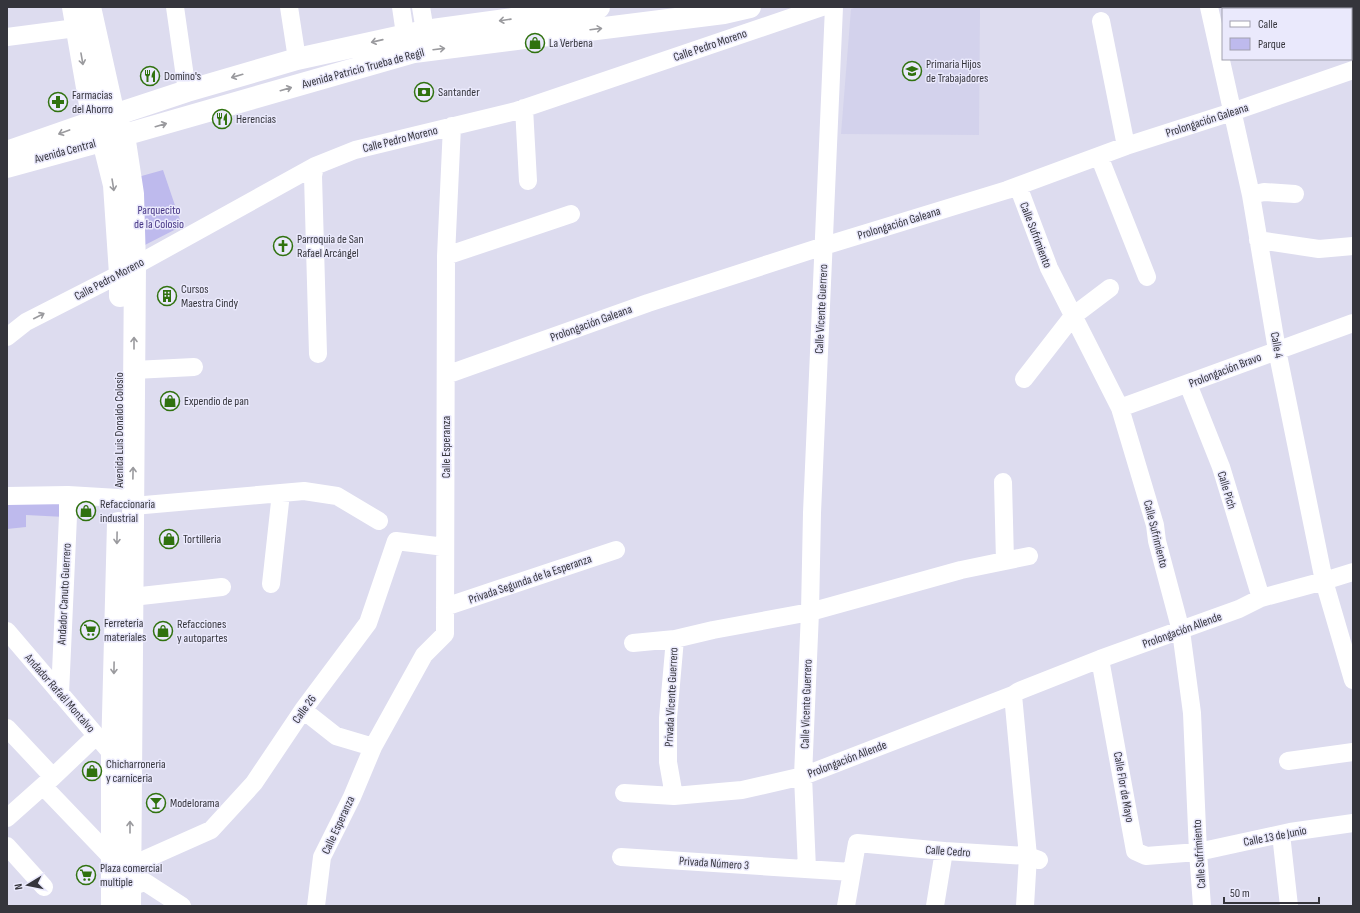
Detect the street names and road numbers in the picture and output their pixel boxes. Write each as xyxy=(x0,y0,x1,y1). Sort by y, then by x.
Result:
street label: Calle Pedro Moreno xyxy=(671,26,749,65)
street label: Avenida Patricio Trueba de Regil xyxy=(299,45,426,92)
street label: Prolongación Galeana xyxy=(1164,100,1251,141)
street label: Calle Pedro Moreno xyxy=(361,123,439,156)
street label: Avenida Central xyxy=(32,136,97,167)
street label: Calle Sufrimiento xyxy=(1016,200,1055,270)
street label: Prolongación Galeana xyxy=(856,204,943,243)
street label: Calle Pedro Moreno xyxy=(72,255,147,304)
street label: Calle Vicente Guerrero xyxy=(812,264,831,354)
street label: Prolongación Galeana xyxy=(548,302,634,345)
street label: Calle 4 xyxy=(1267,331,1286,359)
street label: Prolongación Bravo xyxy=(1187,350,1264,391)
street label: Avenida Luis Donaldo Colosio xyxy=(112,372,127,489)
street label: Calle Esperanza xyxy=(439,415,454,478)
street label: Calle Pich xyxy=(1214,469,1239,511)
street label: Calle Sufrimiento xyxy=(1140,499,1171,570)
street label: Andador Canuto Guerrero xyxy=(54,543,75,646)
street label: Privada Segunda de la Esperanza xyxy=(467,551,594,608)
street label: Prolongación Allende xyxy=(1140,609,1224,652)
street label: Privada Vicente Guerrero xyxy=(661,647,682,747)
street label: Andador Rafaél Montalvo xyxy=(21,650,98,736)
street label: Calle Vicente Guerrero xyxy=(797,659,816,749)
street label: Calle 26 xyxy=(289,692,320,727)
street label: Prolongación Allende xyxy=(806,737,889,781)
street label: Calle Flor de Mayo xyxy=(1110,751,1137,824)
street label: Calle Esperanza xyxy=(318,793,359,857)
street label: Calle Sufrimiento xyxy=(1190,819,1209,889)
street label: Calle 13 de Junio xyxy=(1242,823,1308,850)
street label: Calle Cedro xyxy=(925,842,971,861)
street label: Privada Número 3 xyxy=(678,854,750,873)

